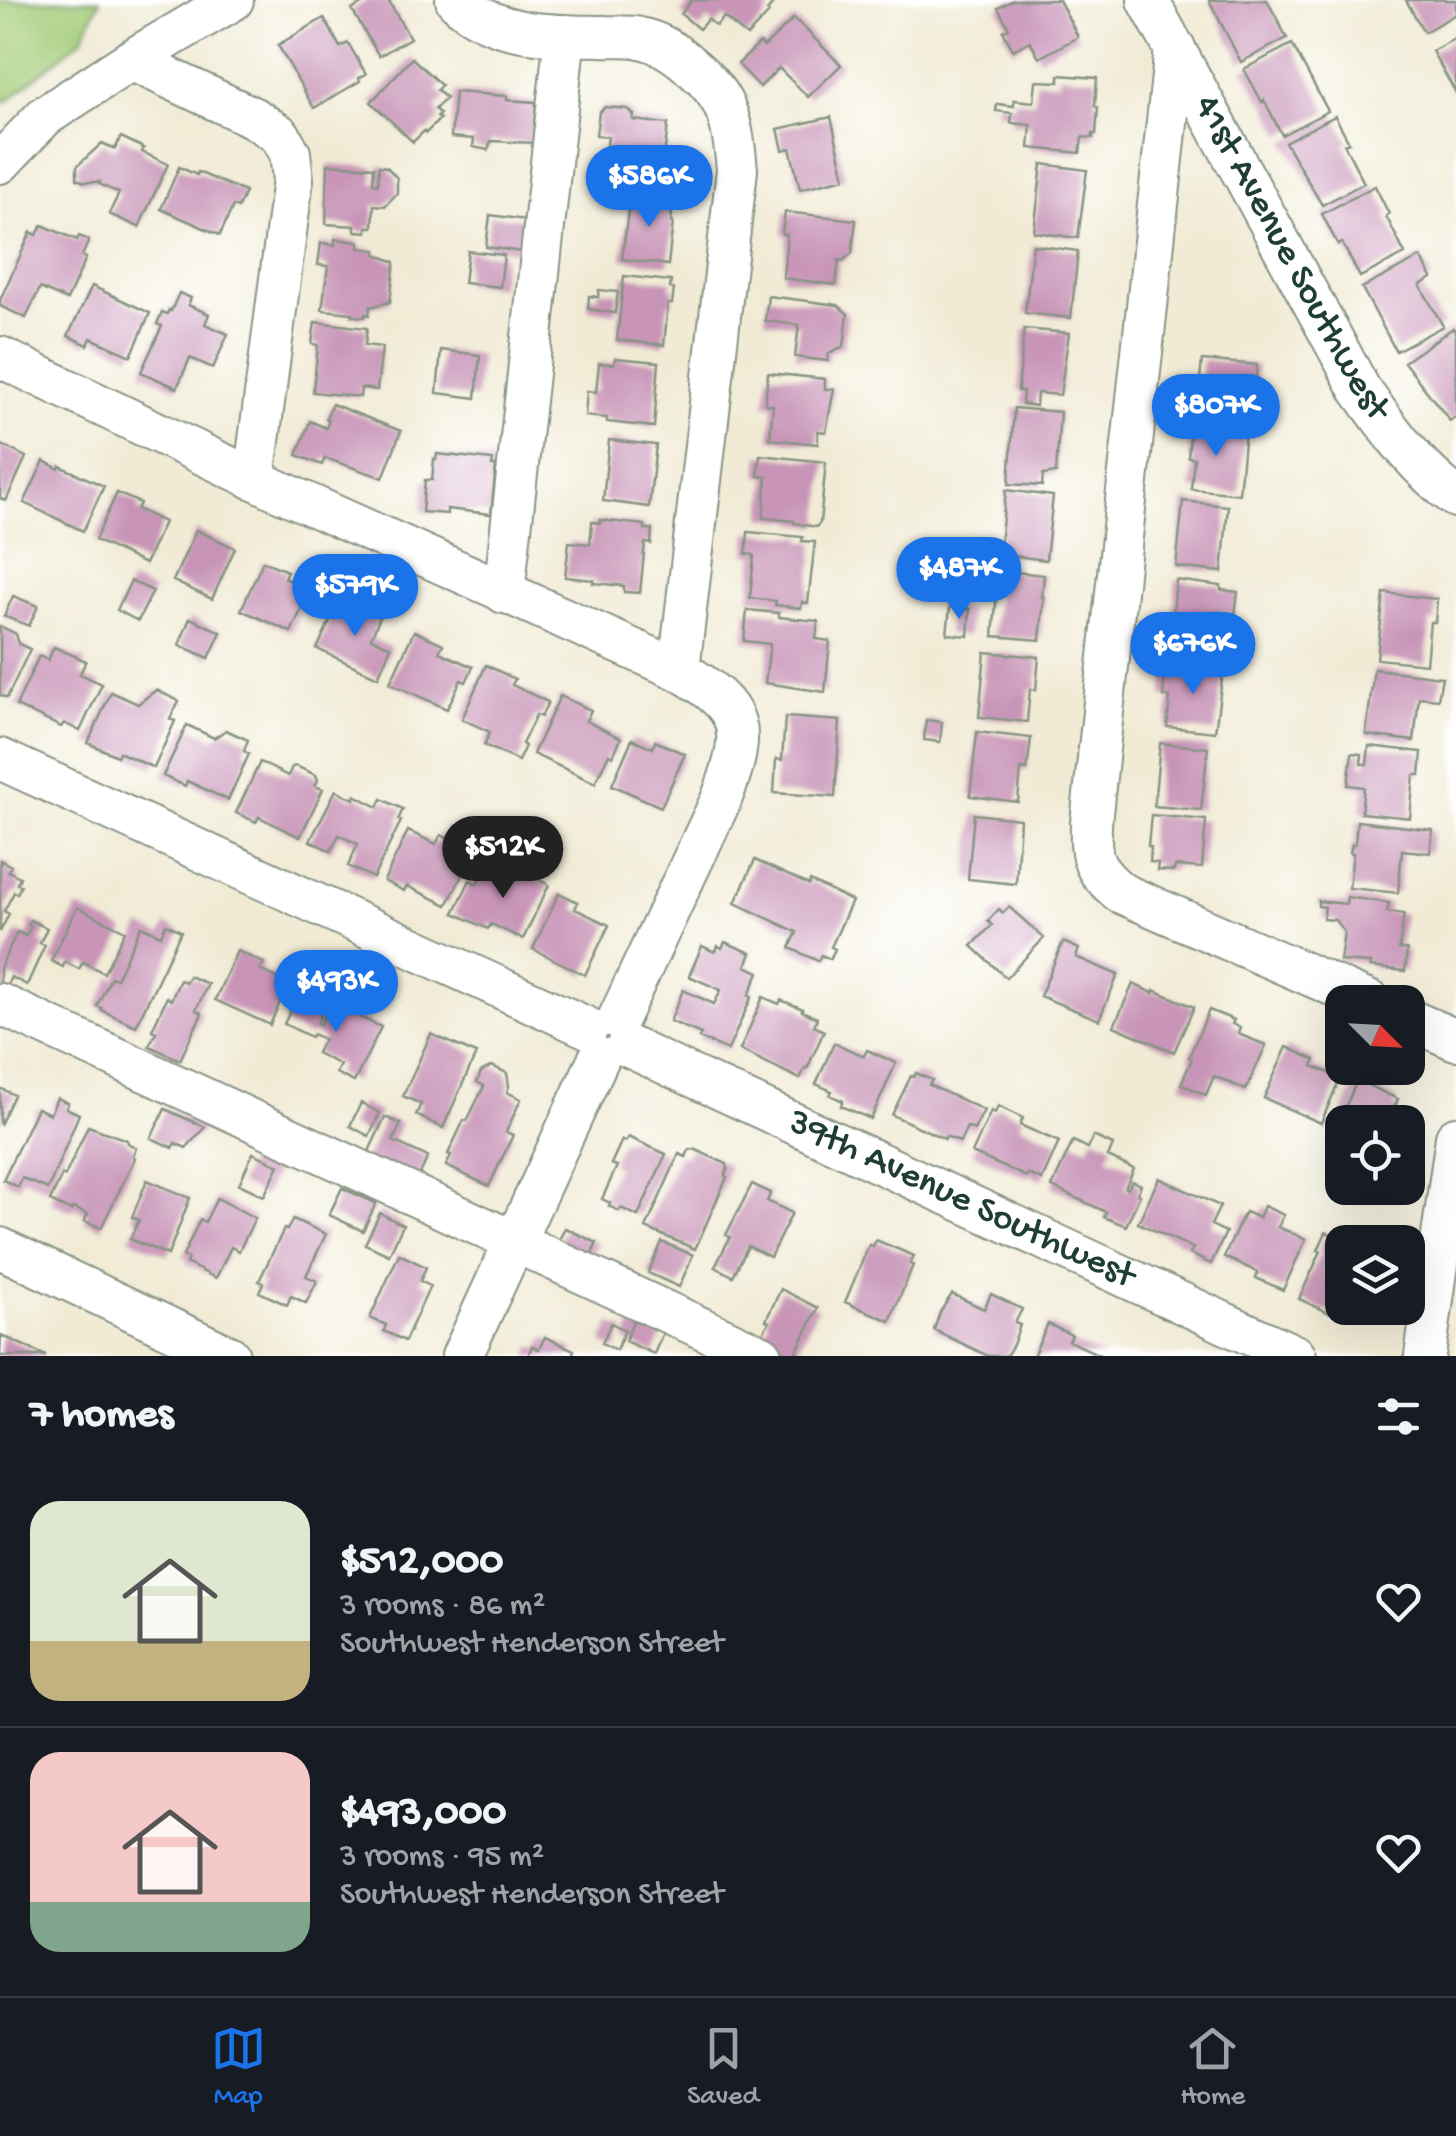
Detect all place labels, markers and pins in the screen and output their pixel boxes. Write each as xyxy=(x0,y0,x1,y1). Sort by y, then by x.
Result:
pin: $586K xyxy=(579,145,719,230)
pin: $807K xyxy=(1146,374,1286,459)
pin: $487K xyxy=(889,537,1029,622)
pin: $579K xyxy=(285,554,425,639)
pin: $676K xyxy=(1123,612,1263,697)
pin: $512K xyxy=(433,816,573,901)
pin: $493K xyxy=(266,950,406,1035)

